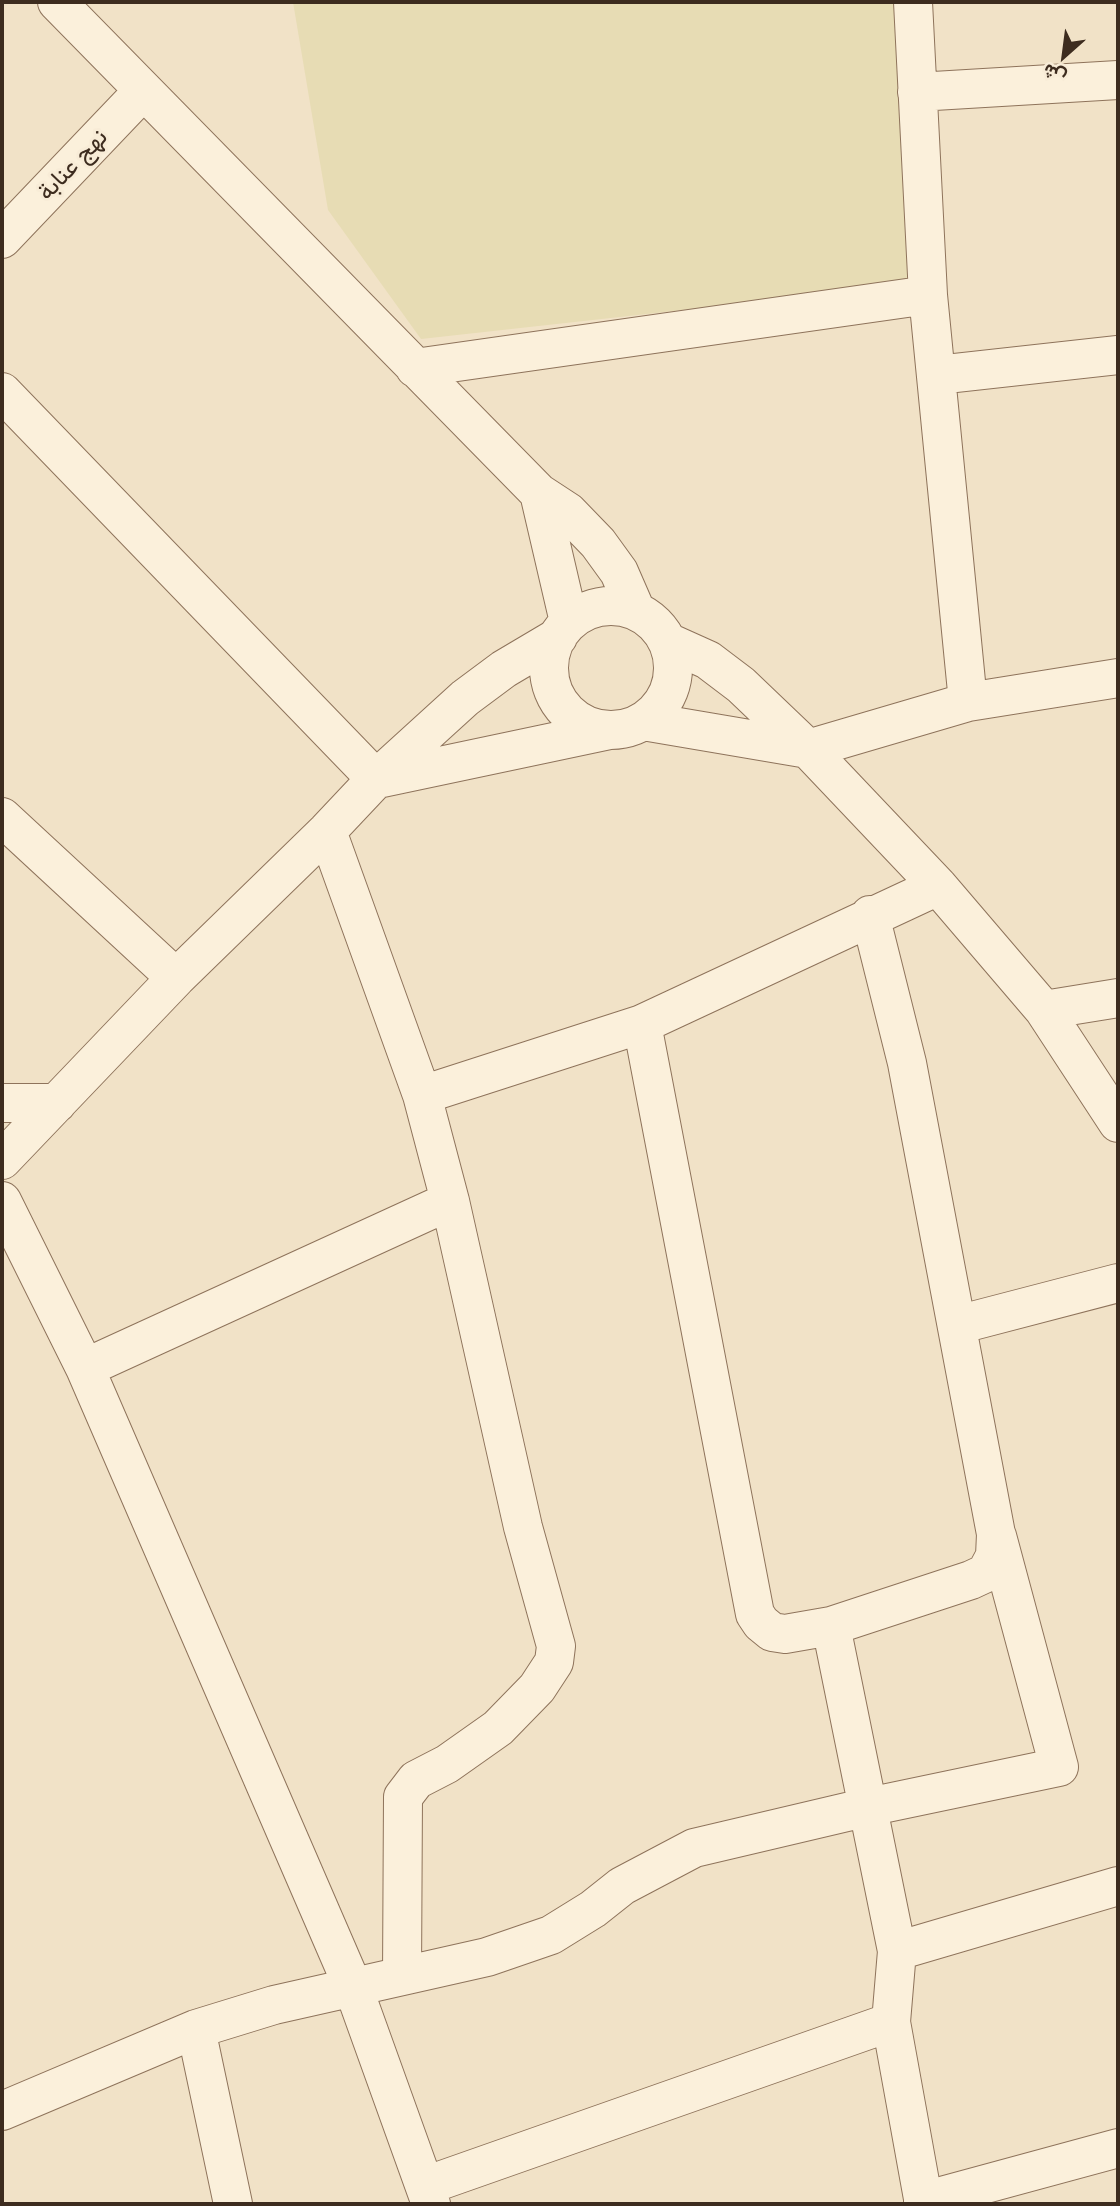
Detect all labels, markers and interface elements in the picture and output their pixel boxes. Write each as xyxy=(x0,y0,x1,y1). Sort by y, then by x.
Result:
north arrow xyxy=(1029,21,1099,91)
text: ش xyxy=(1038,58,1070,91)
street label: نهج عنابة xyxy=(32,123,114,207)

